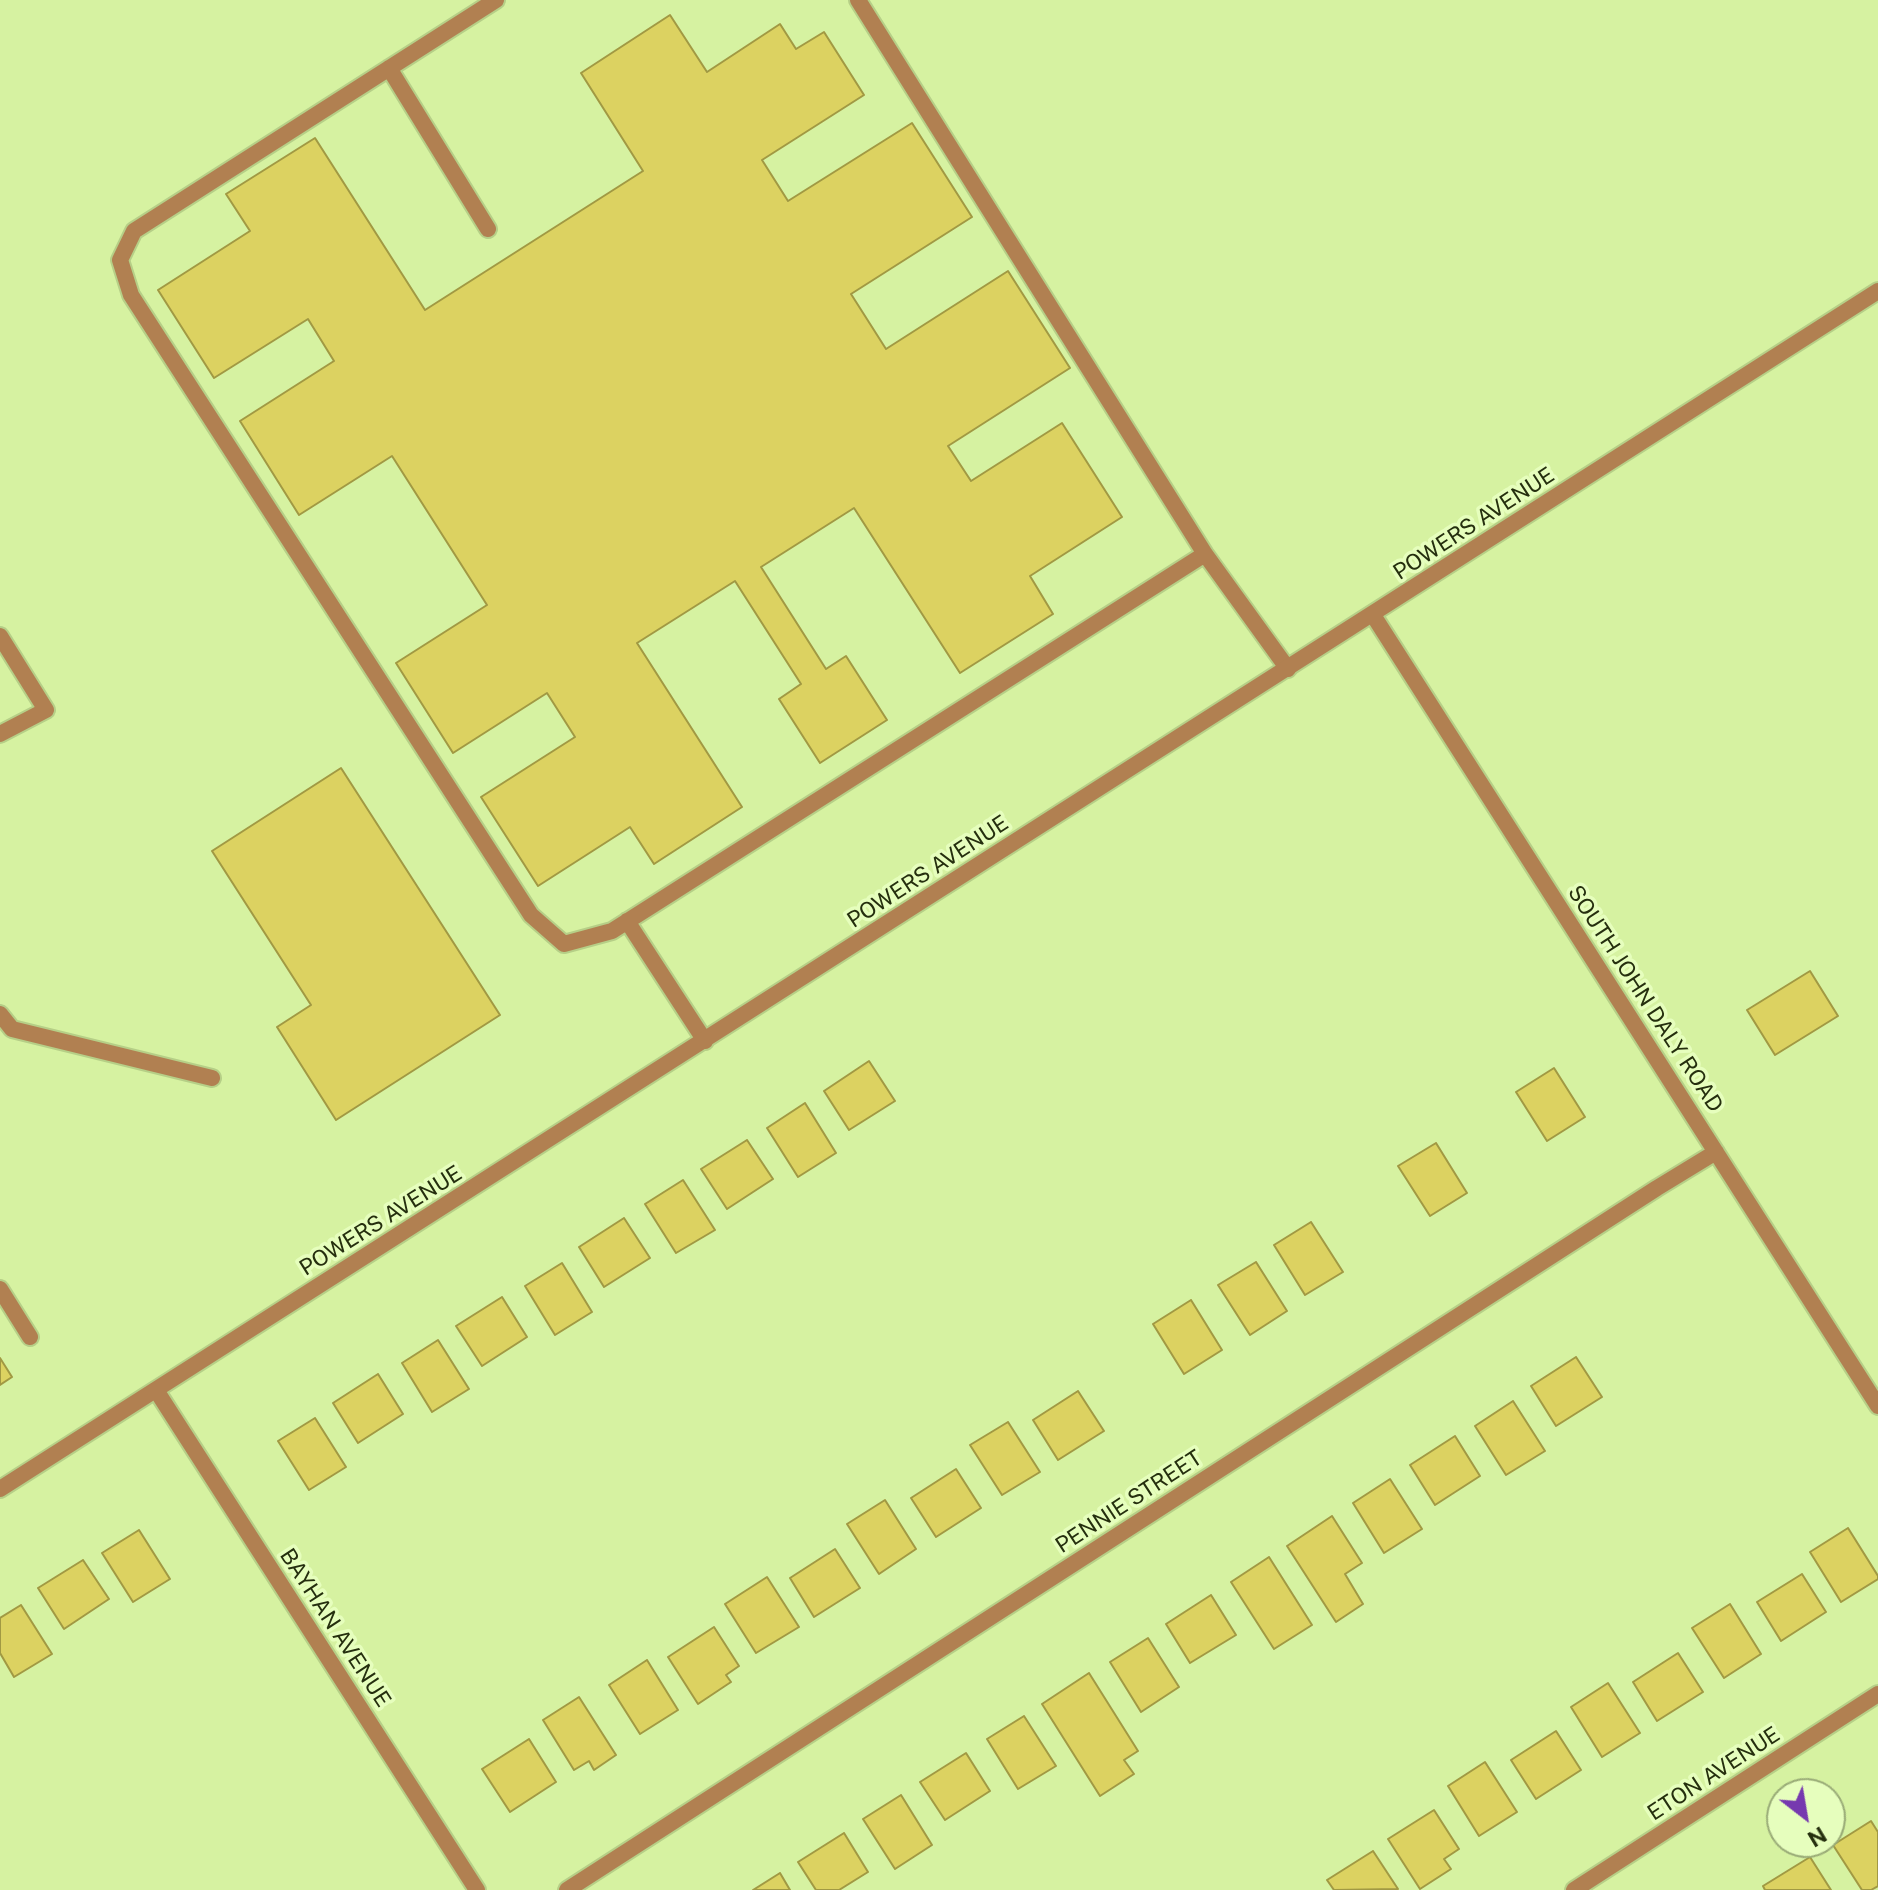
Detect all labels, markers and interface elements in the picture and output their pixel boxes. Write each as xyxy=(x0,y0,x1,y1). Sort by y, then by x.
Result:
street label: POWERS AVENUE xyxy=(1389,462,1559,586)
street label: POWERS AVENUE xyxy=(843,810,1013,934)
street label: SOUTH JOHN DALY ROAD xyxy=(1562,881,1728,1117)
street label: POWERS AVENUE xyxy=(295,1160,467,1282)
street label: PENNIE STREET xyxy=(1051,1445,1207,1559)
street label: BAYHAN AVENUE xyxy=(274,1544,396,1712)
street label: ETON AVENUE xyxy=(1643,1721,1785,1827)
north arrow xyxy=(1766,1778,1846,1858)
text: N xyxy=(1803,1821,1831,1852)

